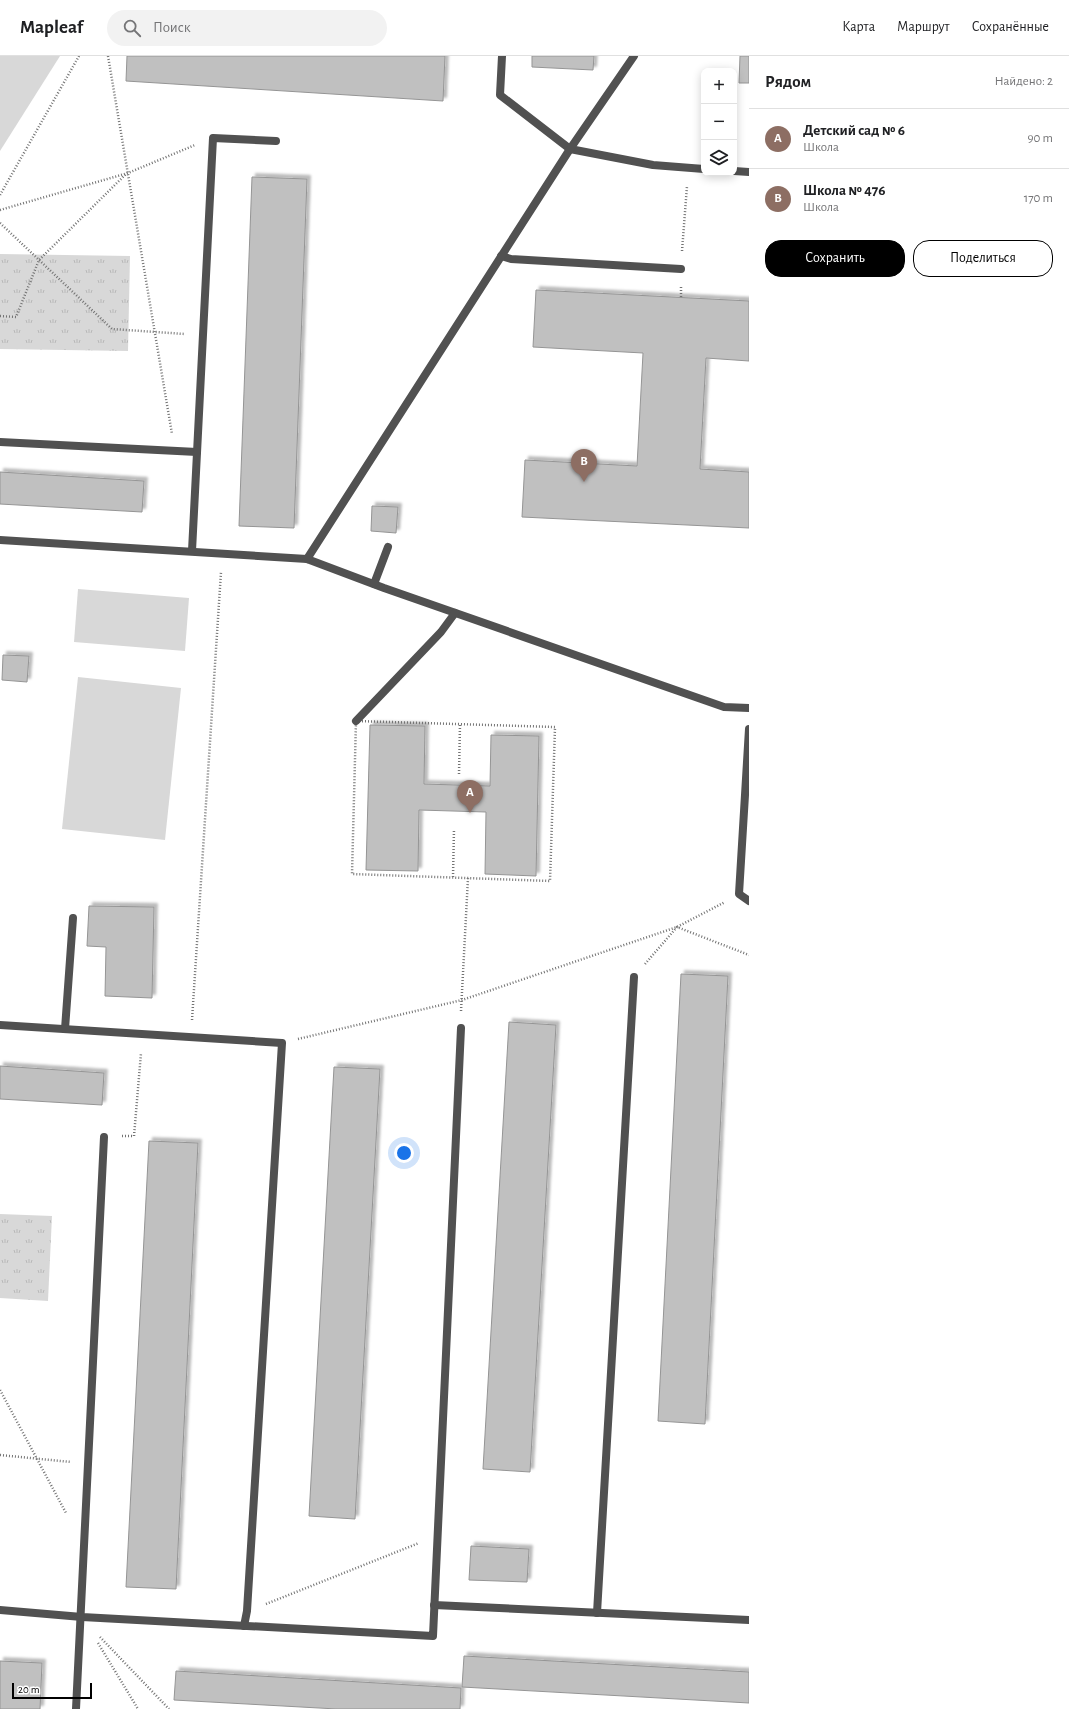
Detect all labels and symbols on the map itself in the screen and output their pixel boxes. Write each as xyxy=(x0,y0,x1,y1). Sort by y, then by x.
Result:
pin: B xyxy=(571,449,597,482)
pin: A xyxy=(457,780,483,813)
your location xyxy=(394,1143,414,1163)
scale bar xyxy=(12,1681,92,1700)

